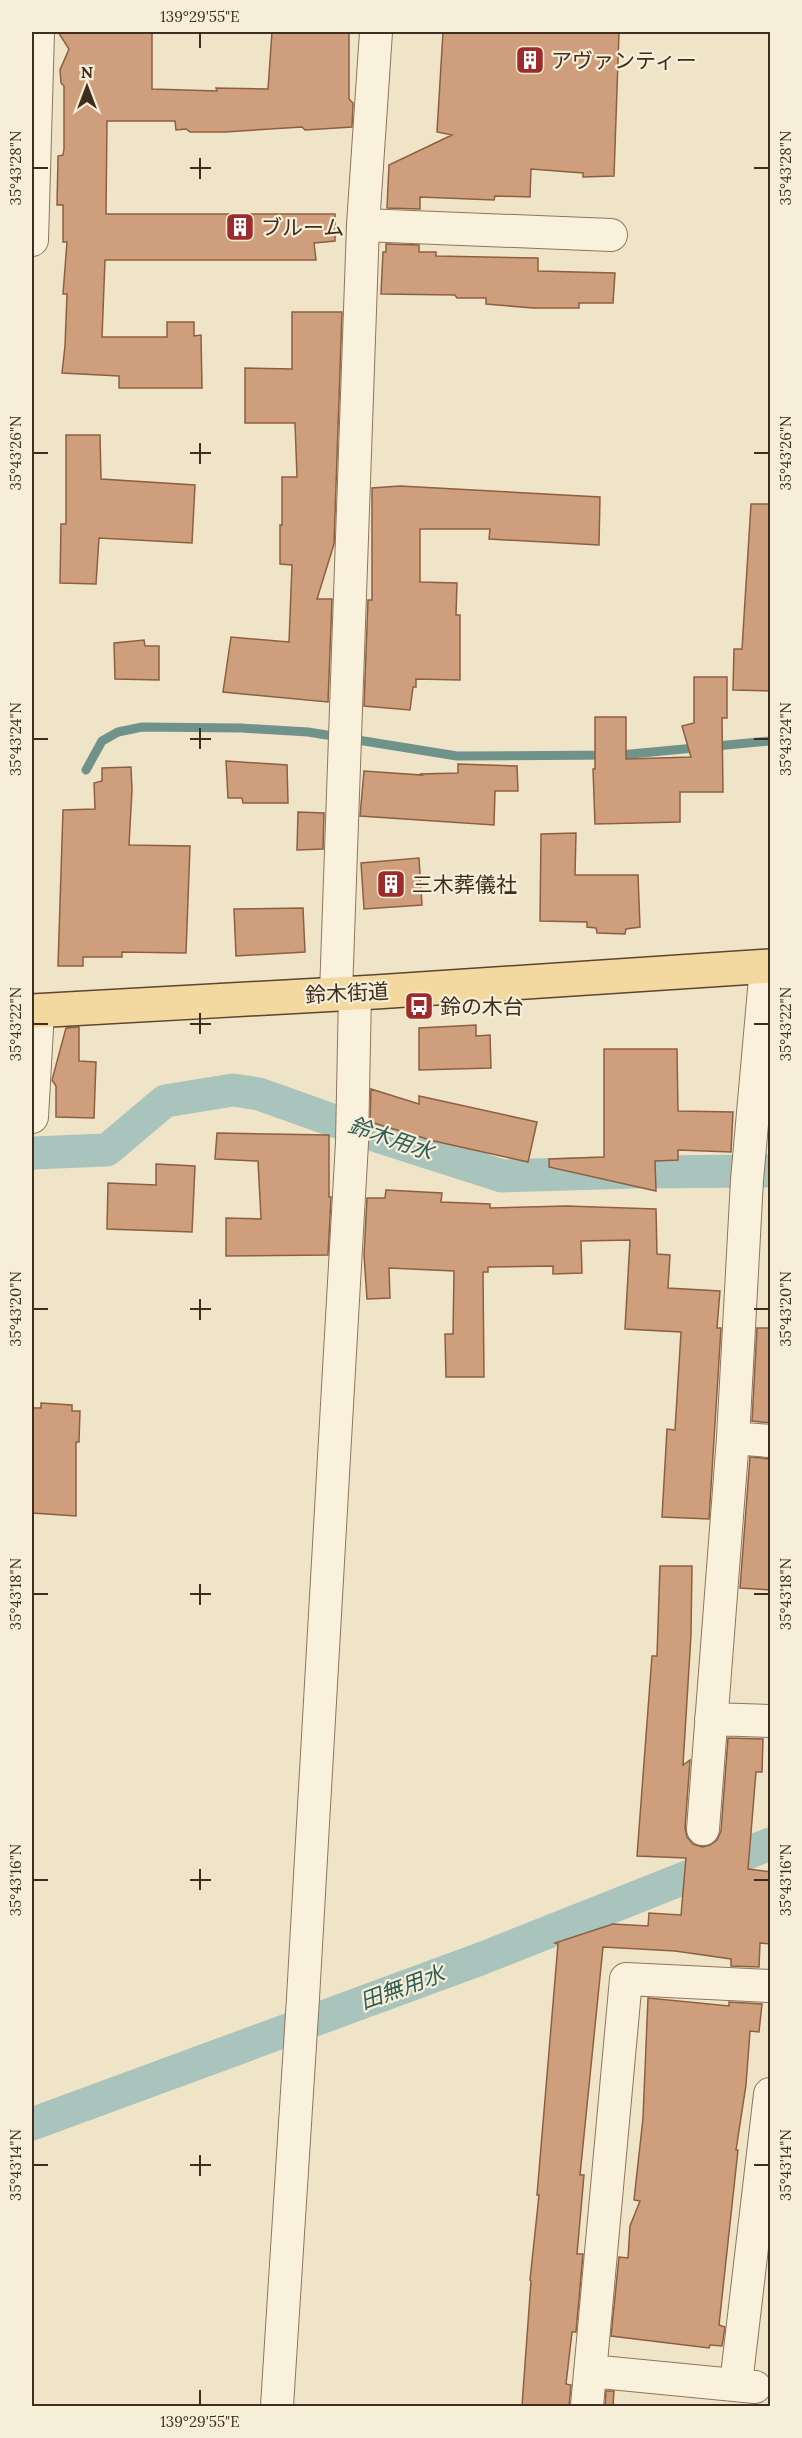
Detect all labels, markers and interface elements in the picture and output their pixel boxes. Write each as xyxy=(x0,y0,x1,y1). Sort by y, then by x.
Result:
text: 139°29'55"E xyxy=(160,7,240,26)
building icon: アヴァンティー xyxy=(514,44,546,76)
place label: アヴァンティー xyxy=(551,47,697,74)
north arrow xyxy=(57,57,117,117)
text: N xyxy=(81,62,93,82)
text: 35°43'28"N xyxy=(6,131,25,205)
text: 35°43'28"N xyxy=(776,131,795,205)
building icon: ブルーム xyxy=(224,211,256,243)
place label: ブルーム xyxy=(261,214,344,241)
text: 35°43'26"N xyxy=(6,415,25,491)
text: 35°43'26"N xyxy=(776,415,795,491)
text: 35°43'24"N xyxy=(6,702,25,776)
text: 35°43'24"N xyxy=(776,702,795,776)
building icon: 三木葬儀社 xyxy=(375,868,407,900)
place label: 三木葬儀社 xyxy=(412,871,517,898)
street label: 鈴木街道 xyxy=(304,977,390,1009)
text: 35°43'22"N xyxy=(6,987,25,1061)
text: 35°43'22"N xyxy=(776,987,795,1061)
bus stop icon: 鈴の木台 xyxy=(403,990,435,1022)
place label: 鈴の木台 xyxy=(440,993,524,1020)
water label: 鈴木用水 xyxy=(345,1110,439,1166)
text: 35°43'20"N xyxy=(6,1271,25,1347)
text: 35°43'20"N xyxy=(776,1271,795,1347)
text: 35°43'18"N xyxy=(6,1558,25,1630)
text: 35°43'18"N xyxy=(776,1558,795,1630)
text: 35°43'16"N xyxy=(6,1844,25,1916)
text: 35°43'16"N xyxy=(776,1844,795,1916)
water label: 田無用水 xyxy=(356,1958,450,2015)
text: 35°43'14"N xyxy=(6,2129,25,2201)
text: 35°43'14"N xyxy=(776,2129,795,2201)
text: 139°29'55"E xyxy=(160,2412,240,2431)

